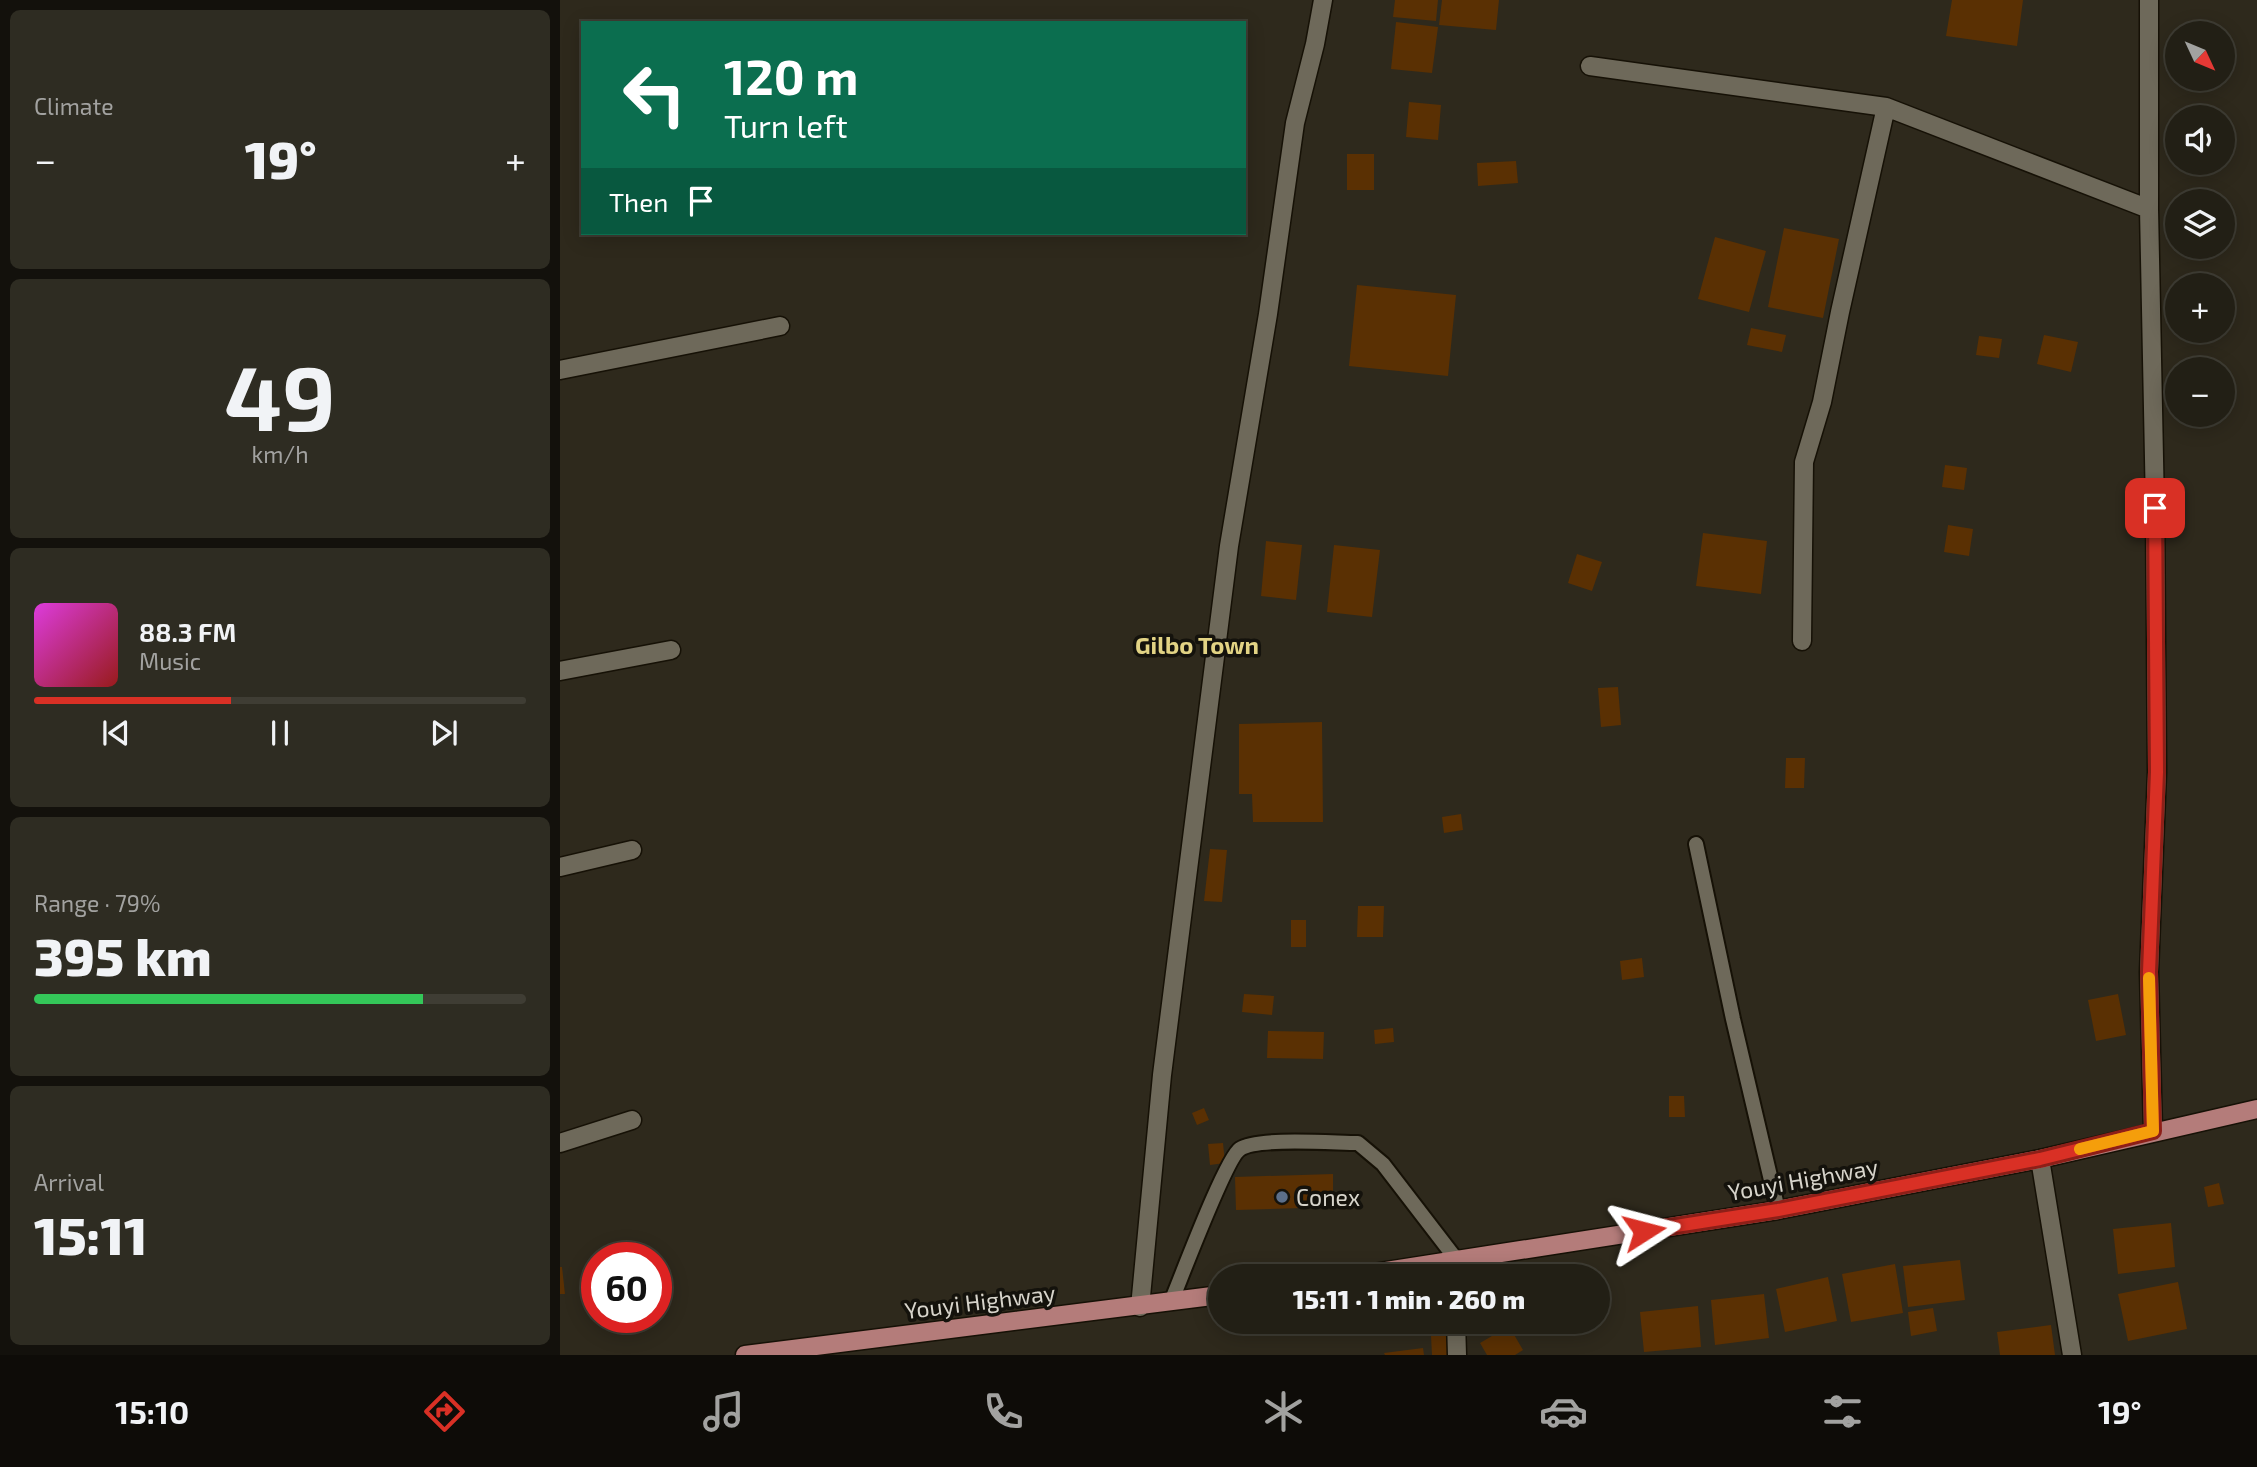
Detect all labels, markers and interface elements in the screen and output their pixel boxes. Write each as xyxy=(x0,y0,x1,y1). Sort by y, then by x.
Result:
north arrow xyxy=(2165,21,2235,91)
map controls xyxy=(2165,21,2235,427)
text: 120 m xyxy=(724,46,858,105)
icon: left xyxy=(609,49,700,140)
text: Climate xyxy=(34,92,114,120)
button: sound xyxy=(2165,105,2235,175)
text: Turn left xyxy=(724,106,848,144)
text: 19° xyxy=(245,127,317,189)
text: − xyxy=(34,136,56,182)
text: + xyxy=(505,136,526,182)
icon: arrive xyxy=(682,182,720,220)
text: Then xyxy=(609,186,668,217)
button: layers xyxy=(2165,189,2235,259)
button: + xyxy=(2165,273,2235,343)
text: 49 xyxy=(224,340,336,449)
button: − xyxy=(2165,357,2235,427)
text: km/h xyxy=(251,440,309,468)
pin xyxy=(2125,478,2185,538)
icon: arrive xyxy=(2136,489,2174,527)
text: 88.3 FM xyxy=(139,616,236,647)
district label: Gilbo Town xyxy=(1135,630,1259,659)
text: Music xyxy=(139,647,201,675)
icon: previous xyxy=(97,714,135,752)
icon: pause xyxy=(261,714,299,752)
icon: next xyxy=(425,714,463,752)
text: Range · 79% xyxy=(34,889,160,917)
text: 395 km xyxy=(34,924,212,986)
street label: Youyi Highway xyxy=(1726,1152,1880,1206)
text: Arrival xyxy=(34,1168,104,1196)
place label: Conex xyxy=(1296,1183,1360,1211)
marker: Conex xyxy=(1274,1189,1290,1205)
position arrow xyxy=(1607,1194,1681,1268)
text: 15:11 xyxy=(34,1203,147,1265)
speed limit sign: 60 xyxy=(581,1242,672,1333)
street label: Youyi Highway xyxy=(903,1278,1057,1324)
text: 15:11 · 1 min · 260 m xyxy=(1293,1283,1525,1314)
icon: directions xyxy=(420,1387,469,1436)
icon: music xyxy=(699,1387,748,1436)
icon: phone xyxy=(979,1387,1028,1436)
icon: climate xyxy=(1259,1387,1308,1436)
icon: car xyxy=(1539,1387,1588,1436)
icon: filters xyxy=(1818,1387,1867,1436)
text: 15:10 xyxy=(115,1392,189,1430)
text: 19° xyxy=(2098,1392,2142,1430)

